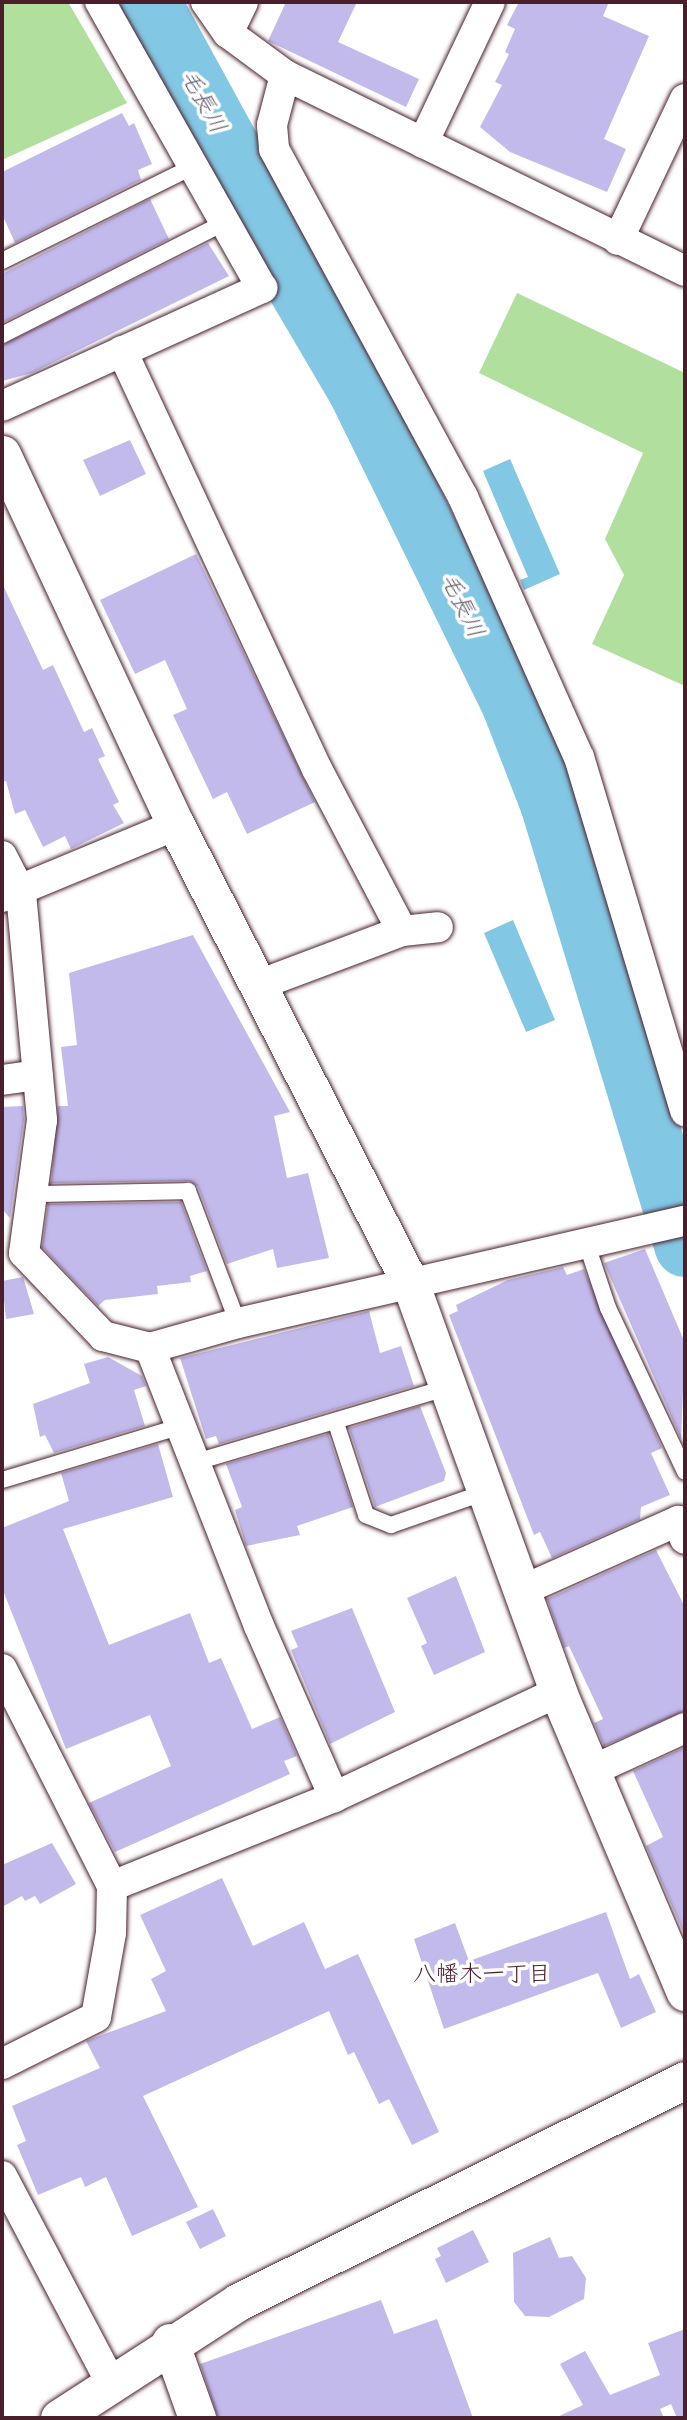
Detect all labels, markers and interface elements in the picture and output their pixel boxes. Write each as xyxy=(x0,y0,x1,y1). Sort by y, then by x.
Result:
water label: 毛長川 xyxy=(175,64,233,138)
water label: 毛長川 xyxy=(435,568,491,642)
district label: 八幡木一丁目 xyxy=(413,1959,551,1987)

